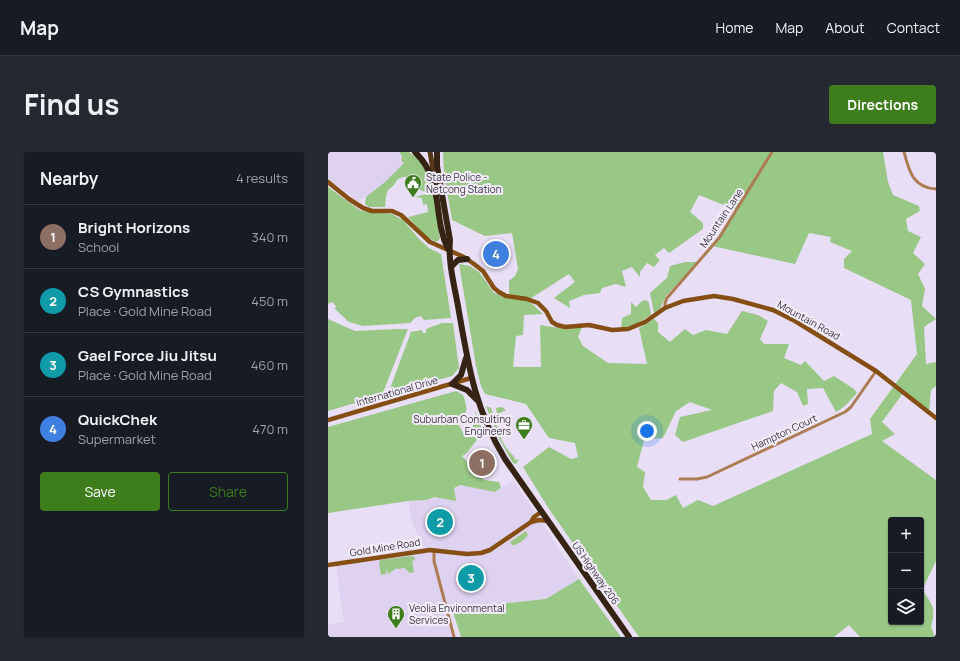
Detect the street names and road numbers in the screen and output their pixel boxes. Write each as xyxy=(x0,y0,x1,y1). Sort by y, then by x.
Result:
street label: Mountain Lane xyxy=(696,186,746,250)
street label: Mountain Road xyxy=(775,297,843,343)
street label: International Drive xyxy=(354,373,440,409)
street label: Hampton Court xyxy=(749,411,819,453)
street label: Gold Mine Road xyxy=(349,534,421,560)
street label: US Highway 206 xyxy=(569,539,623,607)

